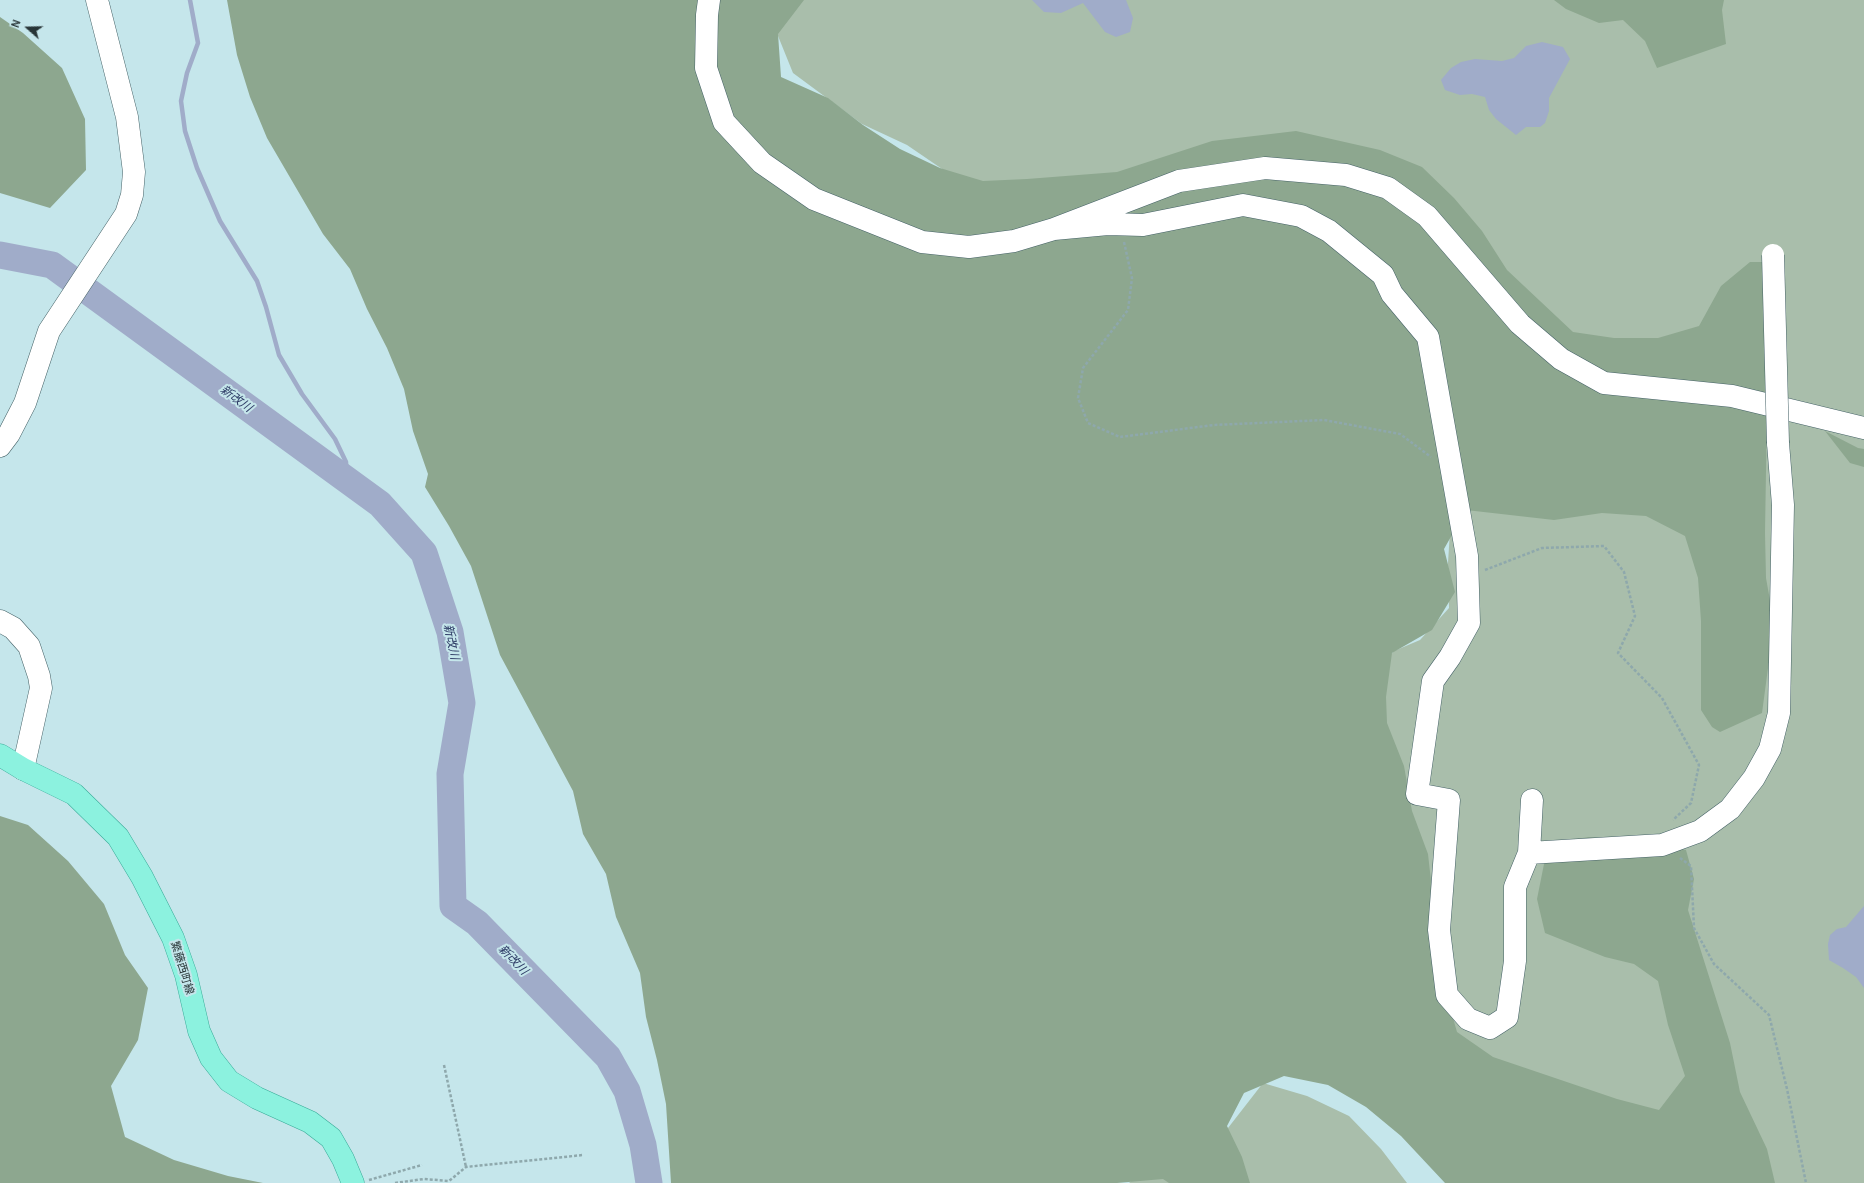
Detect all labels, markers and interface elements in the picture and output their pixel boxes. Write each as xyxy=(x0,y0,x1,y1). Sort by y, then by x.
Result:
north arrow xyxy=(8,8,48,48)
text: N xyxy=(9,18,24,30)
water label: 新改川 xyxy=(217,383,255,415)
water label: 新改川 xyxy=(440,623,462,661)
street label: 繁藤西町線 xyxy=(168,940,196,996)
water label: 新改川 xyxy=(495,942,531,978)

